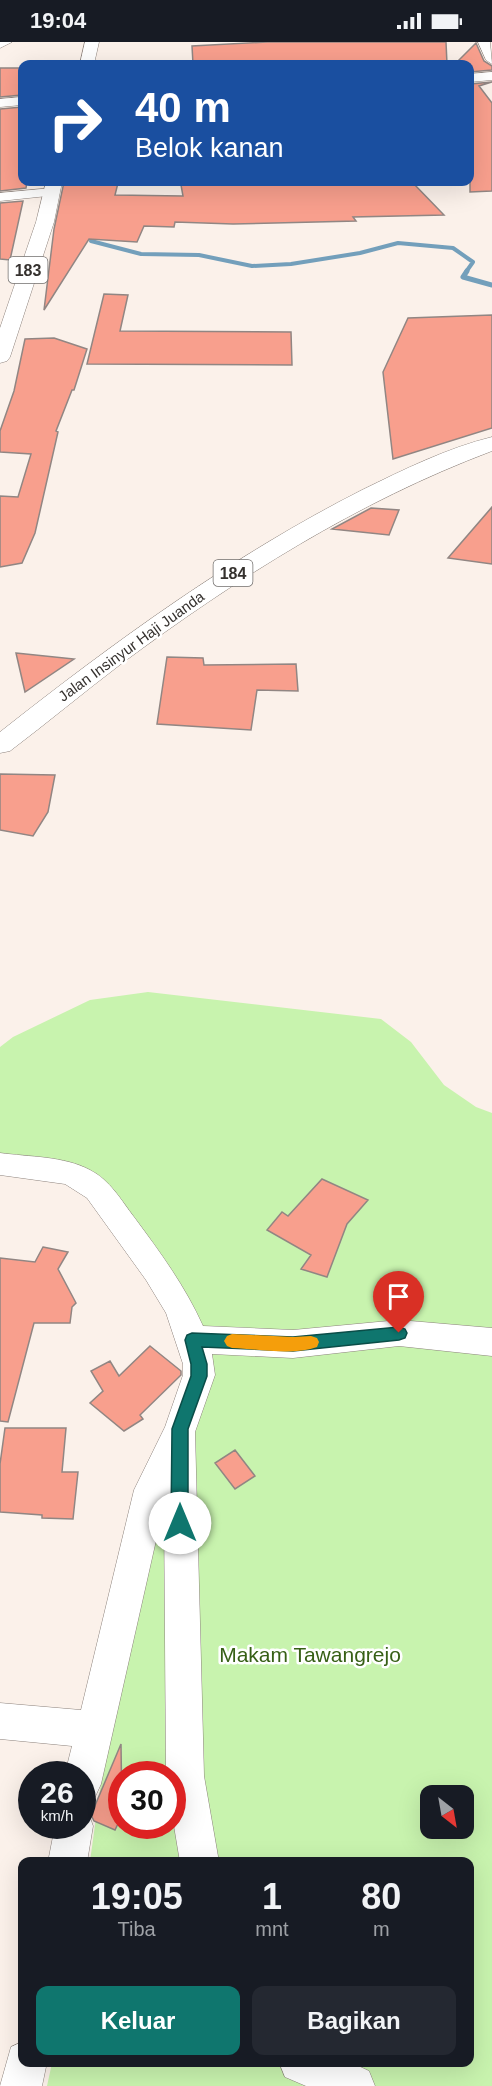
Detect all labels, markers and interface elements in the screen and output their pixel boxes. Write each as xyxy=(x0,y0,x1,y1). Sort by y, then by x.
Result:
text: 19:04 xyxy=(30,8,86,33)
icon: right xyxy=(36,84,114,162)
text: 40 m xyxy=(135,84,231,131)
text: Belok kanan xyxy=(135,133,284,163)
road number: 183 xyxy=(9,257,48,283)
road number: 184 xyxy=(214,560,252,586)
street label: Jalan Insinyur Haji Juanda xyxy=(55,587,208,705)
pin xyxy=(373,1271,424,1333)
icon: arrive xyxy=(382,1280,415,1313)
position arrow xyxy=(148,1491,212,1555)
park label: Makam Tawangrejo xyxy=(219,1643,401,1666)
speed limit sign: 30 xyxy=(108,1761,186,1839)
text: 26 xyxy=(40,1776,74,1809)
north arrow xyxy=(420,1785,474,1839)
map controls xyxy=(420,1785,474,1839)
text: km/h xyxy=(41,1807,73,1824)
text: 19:05 xyxy=(91,1876,183,1917)
text: 1 xyxy=(262,1876,282,1917)
text: 80 xyxy=(361,1876,401,1917)
text: Tiba xyxy=(118,1918,156,1940)
text: mnt xyxy=(255,1918,289,1940)
text: m xyxy=(373,1918,390,1940)
button: Keluar xyxy=(36,1986,240,2055)
button: Bagikan xyxy=(252,1986,456,2055)

